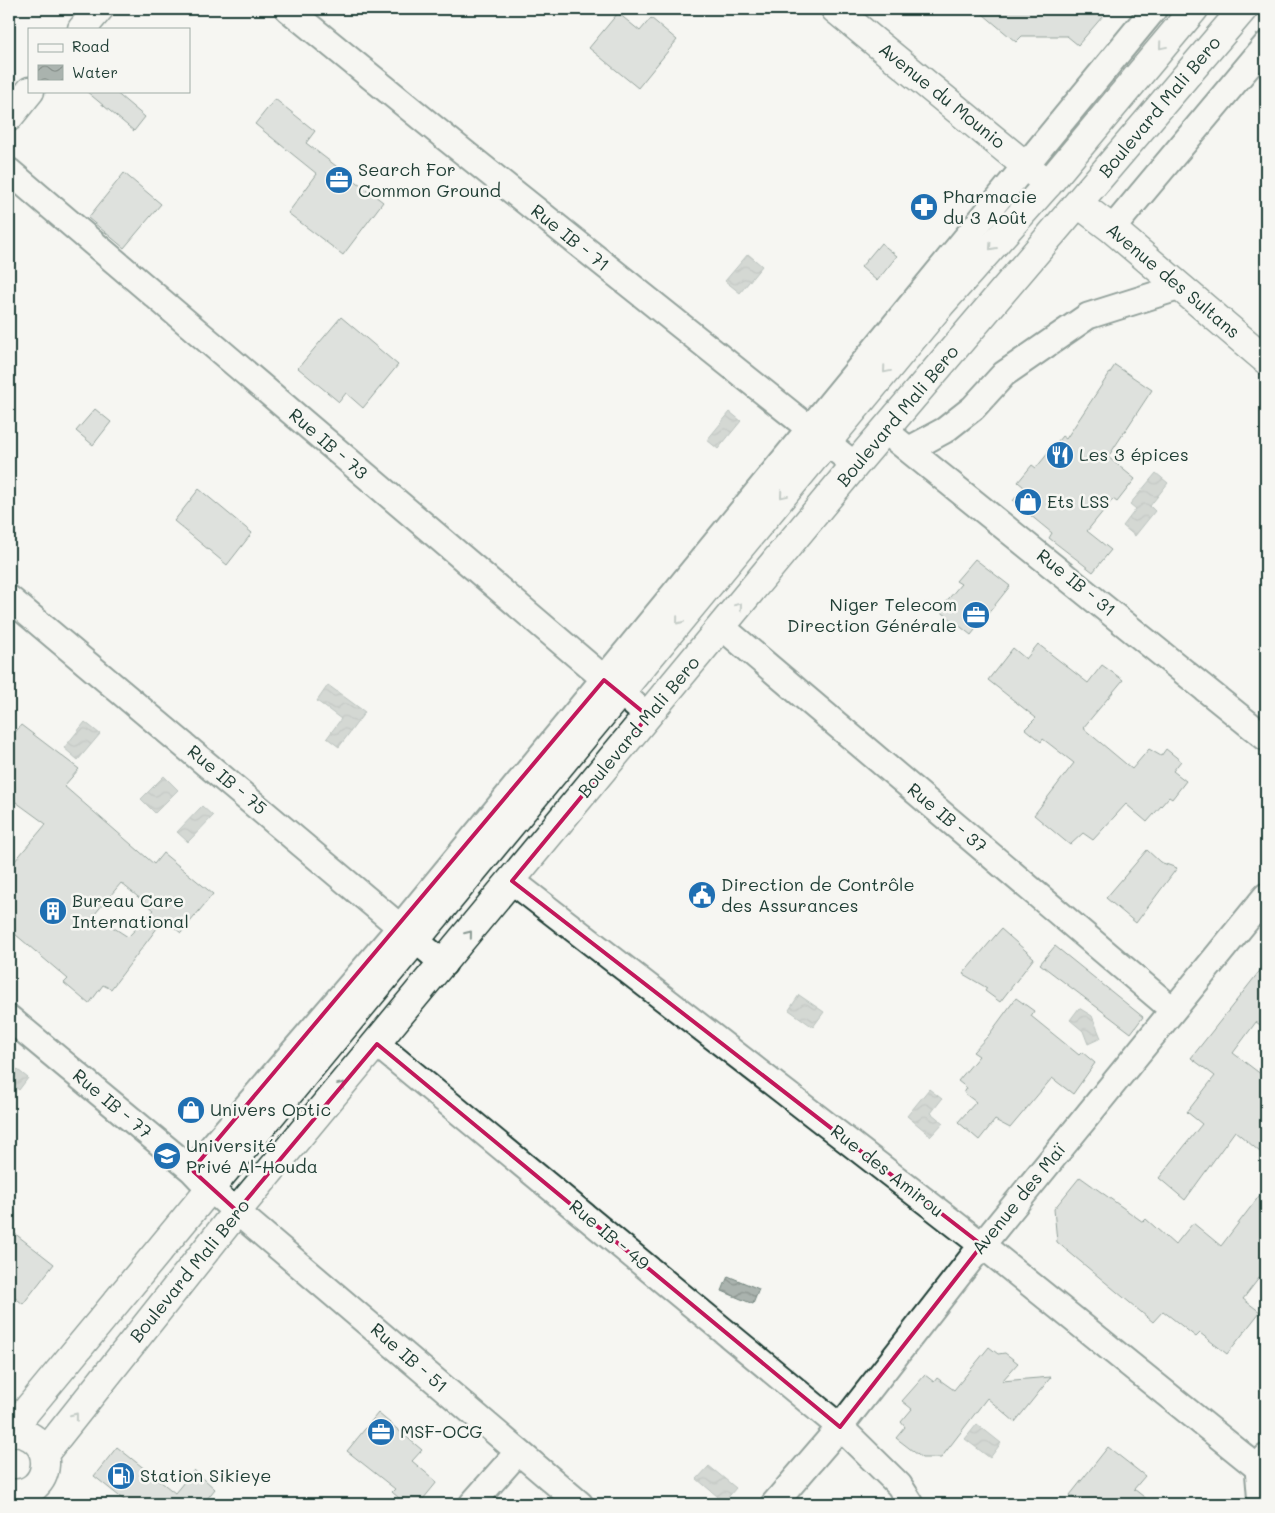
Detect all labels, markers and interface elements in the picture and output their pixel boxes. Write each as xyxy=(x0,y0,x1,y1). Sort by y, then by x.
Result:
legend xyxy=(28,28,190,92)
street label: Boulevard Mali Bero xyxy=(1093,30,1226,182)
text: Road xyxy=(72,36,109,56)
street label: Avenue du Mounio xyxy=(874,37,1011,154)
one-way arrow xyxy=(1159,41,1168,50)
text: Water xyxy=(72,62,118,82)
place label: Search For Common Ground xyxy=(358,157,501,202)
office icon: Search For Common Ground xyxy=(324,165,354,195)
place label: Pharmacie du 3 Août xyxy=(943,184,1037,229)
pharmacy icon: Pharmacie du 3 Août xyxy=(909,192,939,222)
street label: Rue IB - 71 xyxy=(526,198,615,276)
street label: Avenue des Sultans xyxy=(1102,217,1245,343)
one-way arrow xyxy=(989,241,998,250)
street label: Boulevard Mali Bero xyxy=(831,339,964,491)
one-way arrow xyxy=(884,364,892,373)
street label: Rue IB - 73 xyxy=(284,402,373,484)
restaurant icon: Les 3 épices xyxy=(1045,440,1075,470)
place label: Les 3 épices xyxy=(1079,442,1189,466)
shop icon: Ets LSS xyxy=(1013,487,1043,517)
one-way arrow xyxy=(780,489,788,498)
place label: Ets LSS xyxy=(1047,489,1109,513)
street label: Rue IB - 31 xyxy=(1032,543,1121,621)
place label: Niger Telecom Direction Générale xyxy=(787,592,957,637)
office icon: Niger Telecom Direction Générale xyxy=(961,600,991,630)
one-way arrow xyxy=(734,603,742,612)
one-way arrow xyxy=(676,615,685,624)
street label: Boulevard Mali Bero xyxy=(572,650,705,802)
street label: Rue IB - 75 xyxy=(183,739,272,820)
street label: Rue IB - 37 xyxy=(903,777,993,858)
place label: Direction de Contrôle des Assurances xyxy=(721,872,915,917)
public building icon: Direction de Contrôle des Assurances xyxy=(687,880,717,910)
place label: Bureau Care International xyxy=(72,888,189,933)
building icon: Bureau Care International xyxy=(38,896,68,926)
one-way arrow xyxy=(463,930,472,939)
street label: Rue IB - 77 xyxy=(68,1063,157,1143)
one-way arrow xyxy=(337,1082,346,1091)
shop icon: Univers Optic xyxy=(176,1095,206,1125)
place label: Univers Optic xyxy=(210,1097,331,1121)
street label: Rue des Amirou xyxy=(826,1119,949,1222)
place label: Université Privé Al-Houda xyxy=(186,1133,318,1178)
street label: Avenue des Maï xyxy=(966,1138,1071,1259)
school or university icon: Université Privé Al-Houda xyxy=(152,1141,182,1171)
street label: Boulevard Mali Bero xyxy=(124,1194,255,1347)
street label: Rue IB - 49 xyxy=(565,1194,655,1275)
street label: Rue IB - 51 xyxy=(366,1317,453,1397)
one-way arrow xyxy=(69,1412,78,1421)
office icon: MSF-OCG xyxy=(366,1417,396,1447)
place label: MSF-OCG xyxy=(400,1419,483,1443)
fuel station icon: Station Sikieye xyxy=(106,1461,136,1491)
place label: Station Sikieye xyxy=(140,1463,272,1487)

